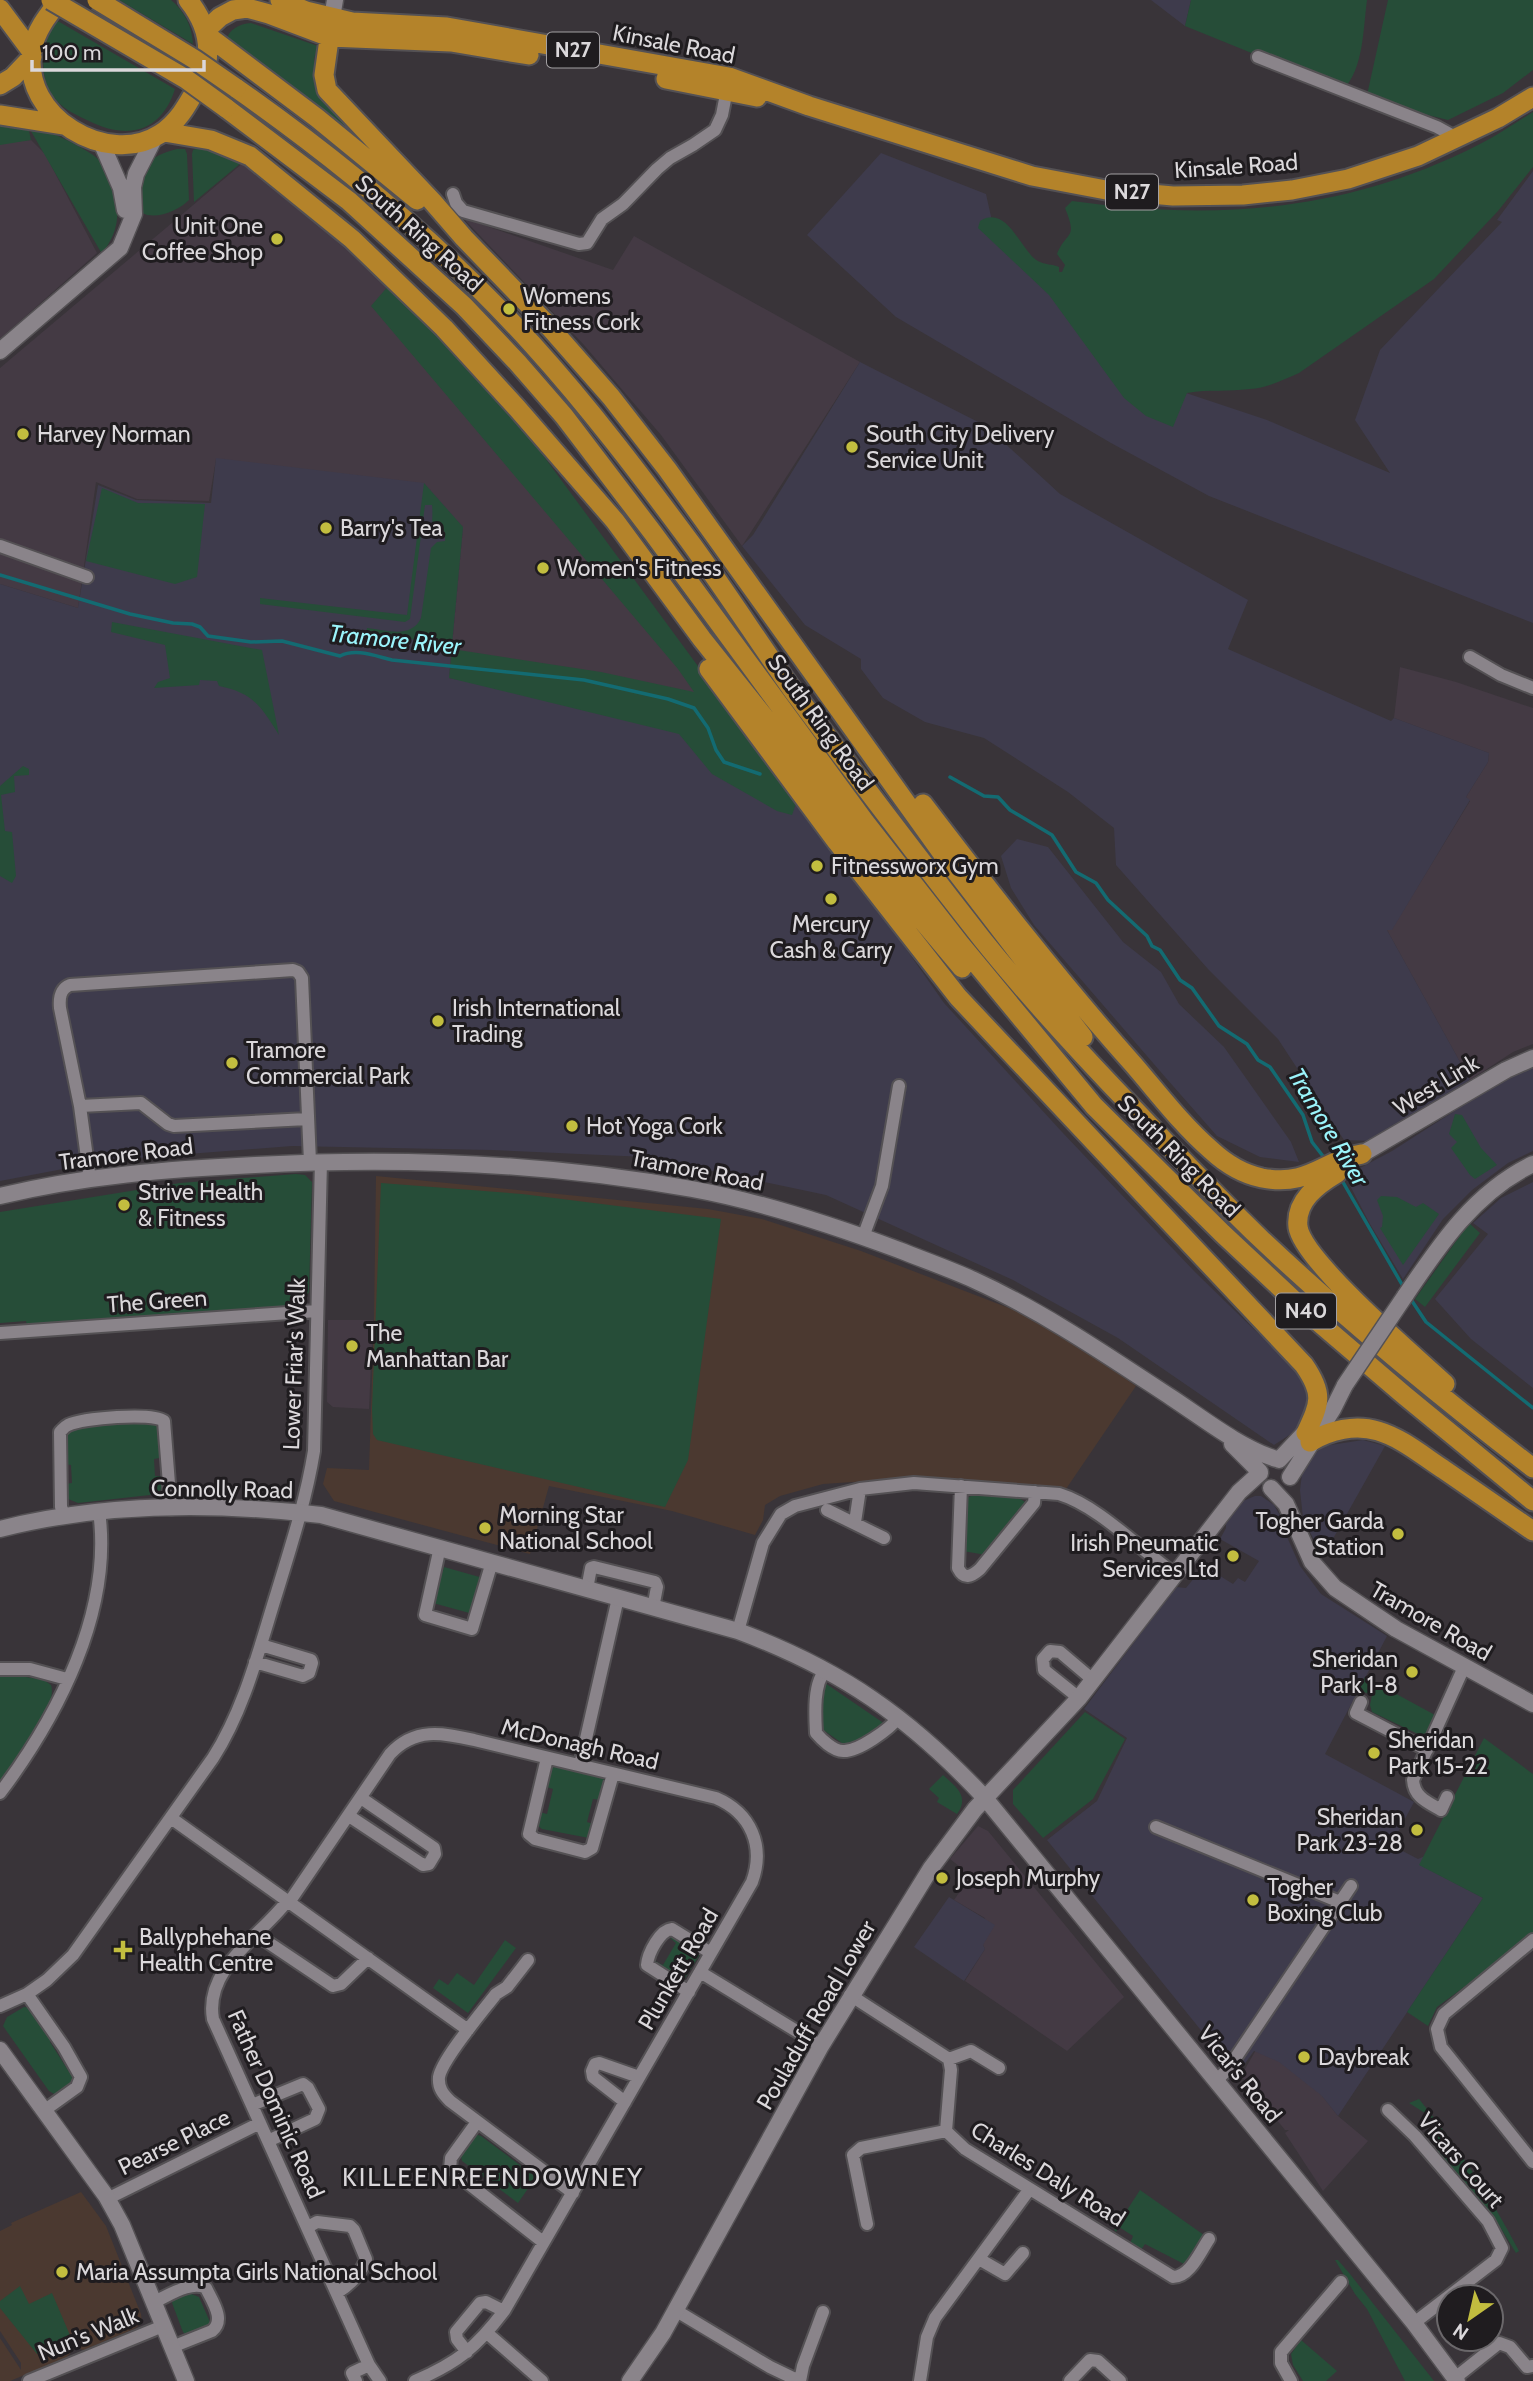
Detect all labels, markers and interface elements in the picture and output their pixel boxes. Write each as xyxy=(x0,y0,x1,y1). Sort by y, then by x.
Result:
street label: Kinsale Road xyxy=(610,18,738,70)
scale bar xyxy=(32,28,203,72)
road number: N27 xyxy=(547,32,599,68)
text: 100 m xyxy=(42,40,101,65)
street label: Kinsale Road xyxy=(1173,148,1299,184)
street label: South Ring Road xyxy=(350,169,488,297)
road number: N27 xyxy=(1106,174,1158,210)
place label: Unit One Coffee Shop xyxy=(142,212,263,266)
marker: Unit One Coffee Shop xyxy=(269,231,285,247)
place label: Womens Fitness Cork xyxy=(523,282,641,336)
marker: Womens Fitness Cork xyxy=(501,301,517,317)
place label: Harvey Norman xyxy=(37,420,191,448)
place label: South City Delivery Service Unit xyxy=(866,420,1055,474)
marker: Harvey Norman xyxy=(15,426,31,442)
marker: South City Delivery Service Unit xyxy=(844,439,860,455)
place label: Barry's Tea xyxy=(340,514,443,542)
marker: Barry's Tea xyxy=(318,520,334,536)
place label: Women's Fitness xyxy=(557,554,721,582)
marker: Women's Fitness xyxy=(535,560,551,576)
water label: Tramore River xyxy=(328,618,464,661)
street label: South Ring Road xyxy=(762,648,880,796)
place label: Fitnessworx Gym xyxy=(831,852,999,880)
marker: Fitnessworx Gym xyxy=(809,858,825,874)
marker: Mercury Cash & Carry xyxy=(823,891,839,907)
place label: Mercury Cash & Carry xyxy=(770,910,893,964)
place label: Irish International Trading xyxy=(452,994,621,1048)
marker: Irish International Trading xyxy=(430,1013,446,1029)
place label: Tramore Commercial Park xyxy=(246,1036,411,1090)
street label: West Link xyxy=(1388,1048,1484,1121)
marker: Tramore Commercial Park xyxy=(224,1055,240,1071)
water label: Tramore River xyxy=(1282,1062,1376,1192)
street label: South Ring Road xyxy=(1112,1089,1246,1223)
place label: Hot Yoga Cork xyxy=(586,1112,723,1140)
marker: Hot Yoga Cork xyxy=(564,1118,580,1134)
street label: Tramore Road xyxy=(57,1132,195,1176)
street label: Tramore Road xyxy=(628,1143,766,1197)
place label: Strive Health & Fitness xyxy=(138,1178,263,1232)
marker: Strive Health & Fitness xyxy=(116,1197,132,1213)
street label: Lower Friar's Walk xyxy=(277,1277,311,1450)
street label: The Green xyxy=(106,1284,208,1318)
road number: N40 xyxy=(1276,1294,1336,1328)
place label: The Manhattan Bar xyxy=(366,1319,509,1373)
marker: The Manhattan Bar xyxy=(344,1338,360,1354)
street label: Connolly Road xyxy=(151,1474,293,1504)
place label: Morning Star National School xyxy=(499,1501,653,1555)
place label: Togher Garda Station xyxy=(1256,1507,1384,1561)
marker: Morning Star National School xyxy=(477,1520,493,1536)
marker: Togher Garda Station xyxy=(1390,1526,1406,1542)
place label: Irish Pneumatic Services Ltd xyxy=(1070,1529,1219,1583)
marker: Irish Pneumatic Services Ltd xyxy=(1225,1548,1241,1564)
street label: Tramore Road xyxy=(1366,1575,1496,1667)
place label: Sheridan Park 1-8 xyxy=(1312,1645,1398,1699)
marker: Sheridan Park 1-8 xyxy=(1404,1664,1420,1680)
street label: McDonagh Road xyxy=(499,1712,661,1776)
place label: Sheridan Park 15-22 xyxy=(1388,1726,1488,1780)
marker: Sheridan Park 15-22 xyxy=(1366,1745,1382,1761)
place label: Sheridan Park 23-28 xyxy=(1297,1803,1403,1857)
marker: Sheridan Park 23-28 xyxy=(1409,1822,1425,1838)
place label: Joseph Murphy xyxy=(955,1864,1101,1892)
marker: Joseph Murphy xyxy=(934,1870,950,1886)
place label: Togher Boxing Club xyxy=(1267,1873,1383,1927)
marker: Togher Boxing Club xyxy=(1245,1892,1261,1908)
street label: Plunkett Road xyxy=(632,1903,724,2035)
street label: Pouladuff Road Lower xyxy=(750,1915,882,2115)
place label: Ballyphehane Health Centre xyxy=(139,1923,273,1977)
marker: Ballyphehane Health Centre xyxy=(113,1940,133,1960)
street label: Father Dominic Road xyxy=(222,2005,330,2203)
street label: Vicar's Road xyxy=(1192,2020,1288,2128)
place label: Daybreak xyxy=(1318,2043,1410,2071)
marker: Daybreak xyxy=(1296,2049,1312,2065)
street label: Pearse Place xyxy=(113,2103,235,2181)
street label: Vicars Court xyxy=(1412,2107,1510,2213)
street label: Charles Daly Road xyxy=(966,2115,1130,2233)
district label: KILLEENREENDOWNEY xyxy=(342,2161,644,2193)
place label: Maria Assumpta Girls National School xyxy=(76,2258,438,2286)
marker: Maria Assumpta Girls National School xyxy=(54,2264,70,2280)
north arrow xyxy=(1435,2283,1505,2353)
street label: Nun's Walk xyxy=(33,2301,143,2367)
text: N xyxy=(1449,2318,1473,2345)

